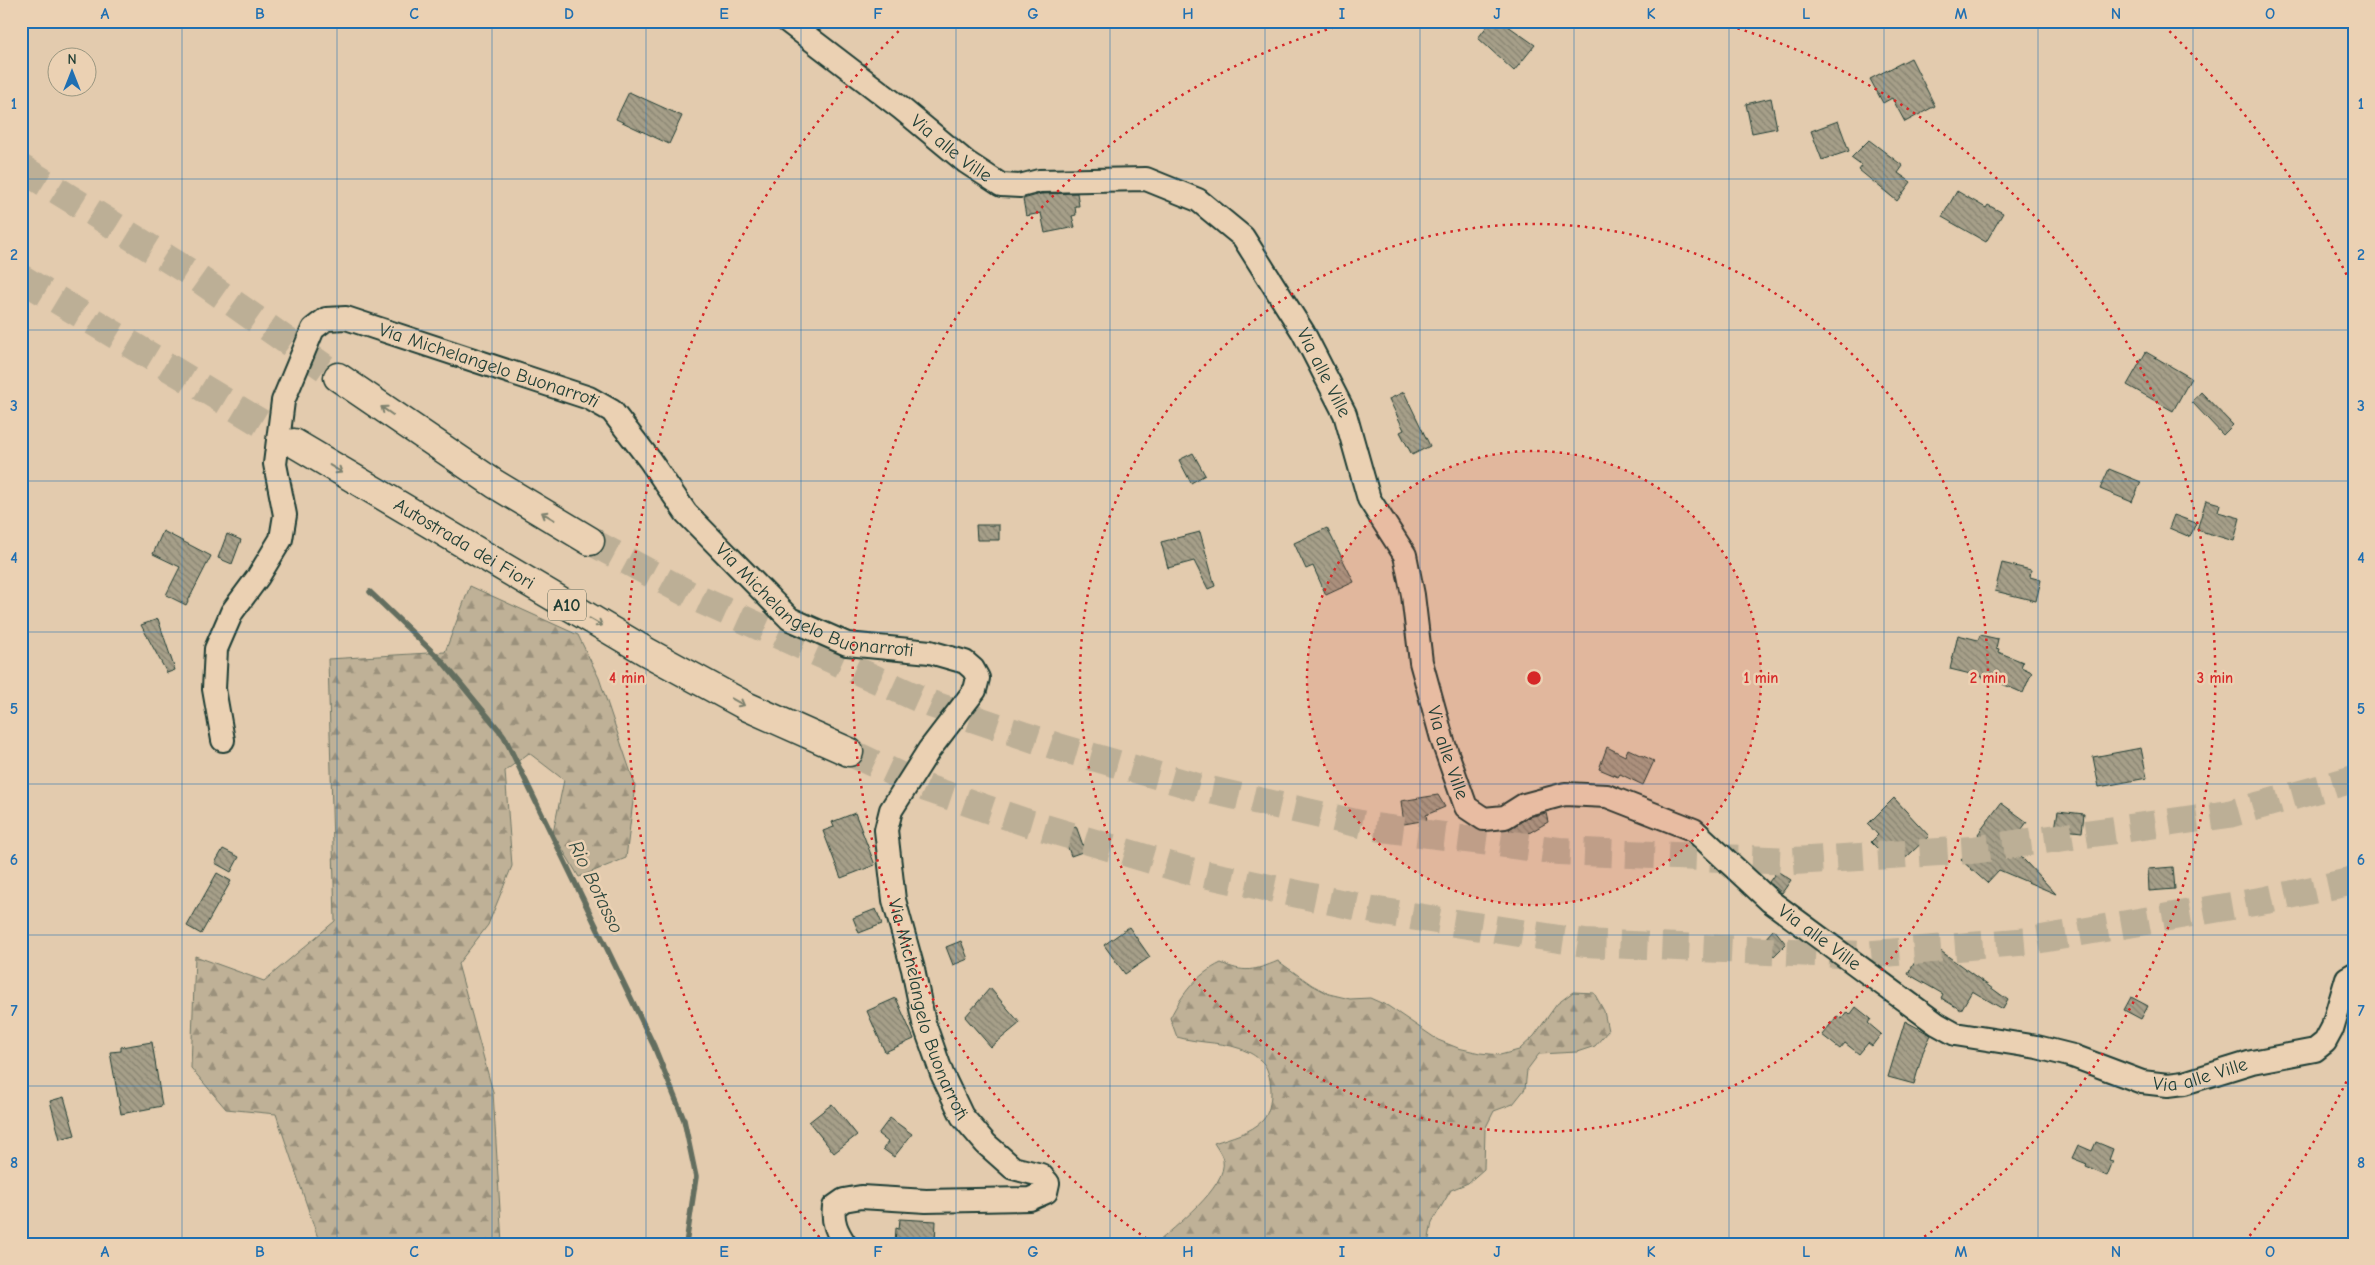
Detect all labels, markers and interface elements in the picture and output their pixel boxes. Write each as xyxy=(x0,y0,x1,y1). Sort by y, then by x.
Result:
text: A xyxy=(101,5,110,23)
text: B xyxy=(255,5,265,23)
text: C xyxy=(409,5,419,23)
text: D xyxy=(564,5,574,23)
text: E xyxy=(719,5,729,23)
text: F xyxy=(873,5,883,23)
text: G xyxy=(1027,5,1039,23)
text: H xyxy=(1182,5,1194,23)
text: I xyxy=(1339,5,1345,23)
text: J xyxy=(1493,5,1501,23)
text: K xyxy=(1646,5,1656,23)
text: L xyxy=(1802,5,1810,23)
text: M xyxy=(1955,5,1968,23)
text: N xyxy=(2111,5,2121,23)
text: O xyxy=(2265,5,2275,23)
north arrow xyxy=(48,48,98,98)
text: N xyxy=(67,51,77,68)
text: 1 xyxy=(11,95,17,113)
text: 1 xyxy=(2358,95,2364,113)
street label: Via alle Ville xyxy=(906,110,996,187)
text: 2 xyxy=(10,246,18,264)
text: 2 xyxy=(2357,246,2365,264)
street label: Via Michelangelo Buonarroti xyxy=(376,319,603,413)
street label: Via alle Ville xyxy=(1292,325,1356,421)
text: 3 xyxy=(10,397,18,415)
text: 3 xyxy=(2357,397,2365,415)
one-way arrow xyxy=(380,406,394,416)
one-way arrow xyxy=(328,464,342,474)
street label: Autostrada dei Fiori xyxy=(390,494,539,594)
one-way arrow xyxy=(542,510,556,520)
street label: Via Michelangelo Buonarroti xyxy=(711,539,915,661)
text: 4 xyxy=(10,549,18,567)
text: 4 xyxy=(2357,549,2365,567)
road number: A10 xyxy=(548,590,586,620)
one-way arrow xyxy=(589,618,603,628)
text: 4 min xyxy=(609,669,645,687)
centre of rings xyxy=(1525,669,1543,687)
text: 1 min xyxy=(1744,669,1778,687)
text: 2 min xyxy=(1970,669,2006,687)
text: 3 min xyxy=(2197,669,2233,687)
one-way arrow xyxy=(730,697,745,707)
text: 5 xyxy=(10,700,18,718)
text: 5 xyxy=(2357,700,2365,718)
street label: Via alle Ville xyxy=(1423,703,1473,802)
water label: Rio Botasso xyxy=(564,837,628,937)
text: 6 xyxy=(10,851,18,869)
text: 6 xyxy=(2357,851,2365,869)
street label: Via Michelangelo Buonarroti xyxy=(883,896,972,1125)
street label: Via alle Ville xyxy=(1774,900,1865,975)
text: 7 xyxy=(10,1002,18,1020)
text: 7 xyxy=(2357,1002,2365,1020)
street label: Via alle Ville xyxy=(2152,1053,2250,1096)
text: 8 xyxy=(10,1154,18,1172)
text: 8 xyxy=(2357,1154,2365,1172)
text: A xyxy=(101,1243,110,1261)
text: B xyxy=(255,1243,265,1261)
text: C xyxy=(409,1243,419,1261)
text: D xyxy=(564,1243,574,1261)
text: E xyxy=(719,1243,729,1261)
text: F xyxy=(873,1243,883,1261)
text: G xyxy=(1027,1243,1039,1261)
text: H xyxy=(1182,1243,1194,1261)
text: I xyxy=(1339,1243,1345,1261)
text: J xyxy=(1493,1243,1501,1261)
text: K xyxy=(1646,1243,1656,1261)
text: L xyxy=(1802,1243,1810,1261)
text: M xyxy=(1955,1243,1968,1261)
text: N xyxy=(2111,1243,2121,1261)
text: O xyxy=(2265,1243,2275,1261)

